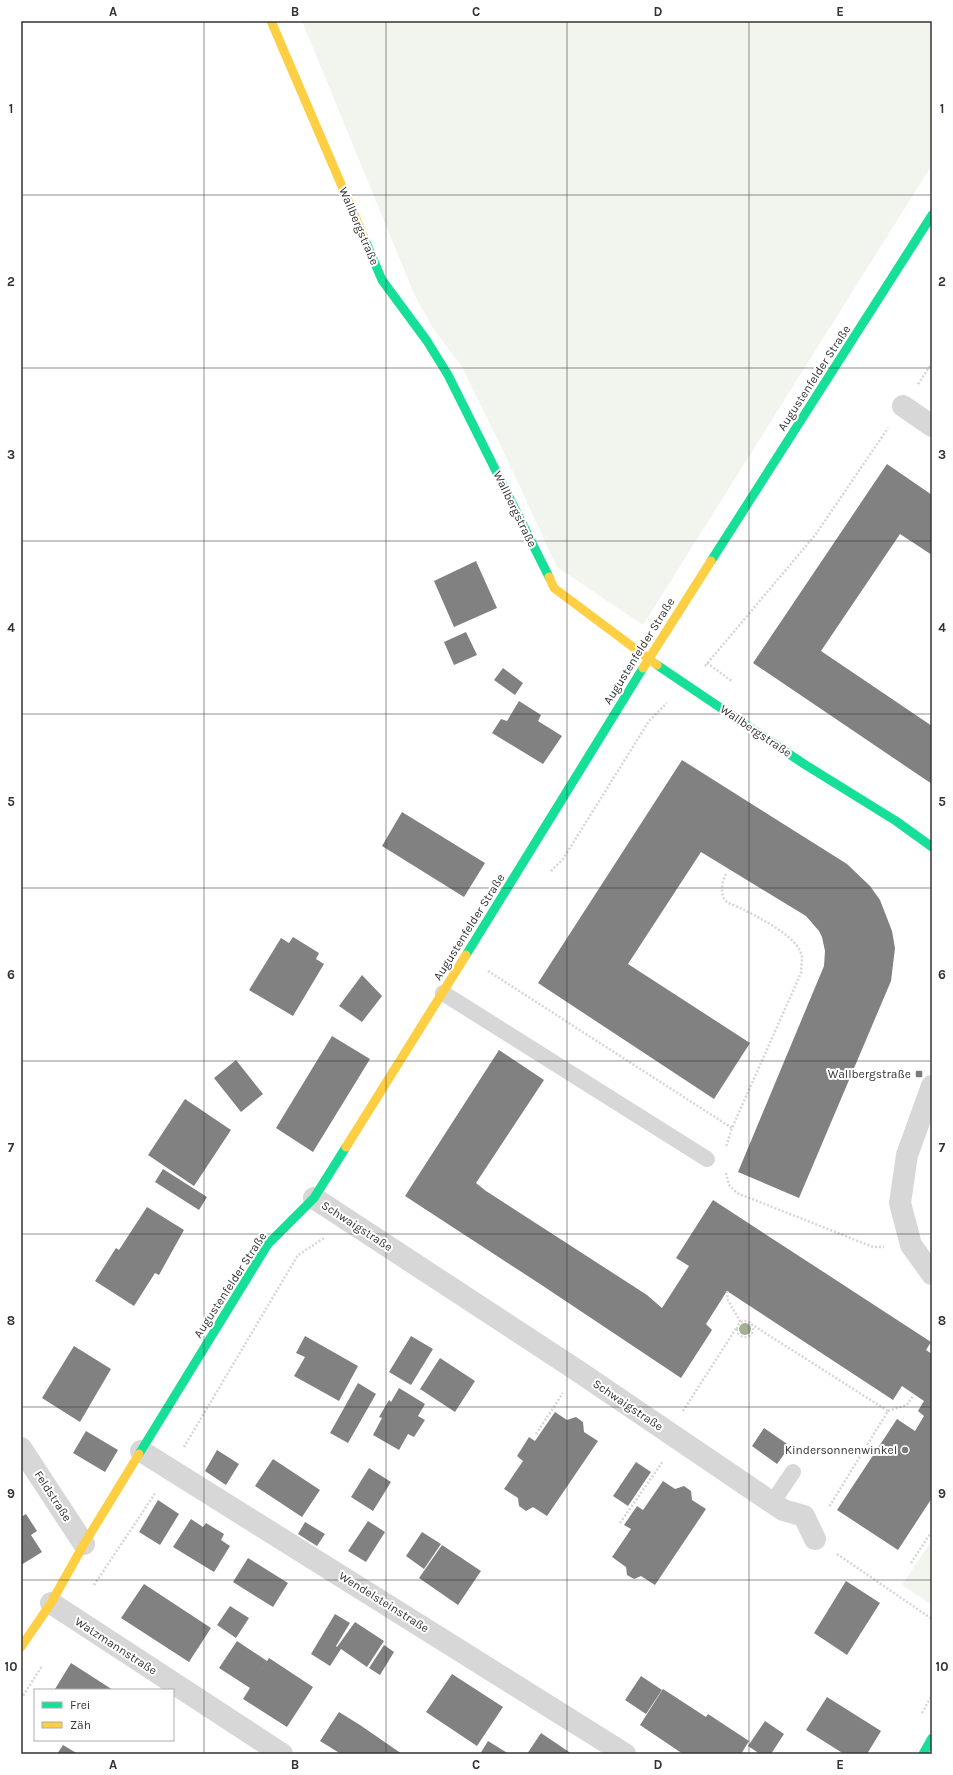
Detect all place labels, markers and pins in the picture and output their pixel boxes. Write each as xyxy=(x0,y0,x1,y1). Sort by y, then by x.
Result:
place label: Wallbergstraße xyxy=(828,1067,911,1081)
marker: Wallbergstraße xyxy=(914,1069,924,1079)
place label: Kindersonnenwinkel xyxy=(785,1443,897,1457)
marker: Kindersonnenwinkel xyxy=(900,1445,910,1455)

